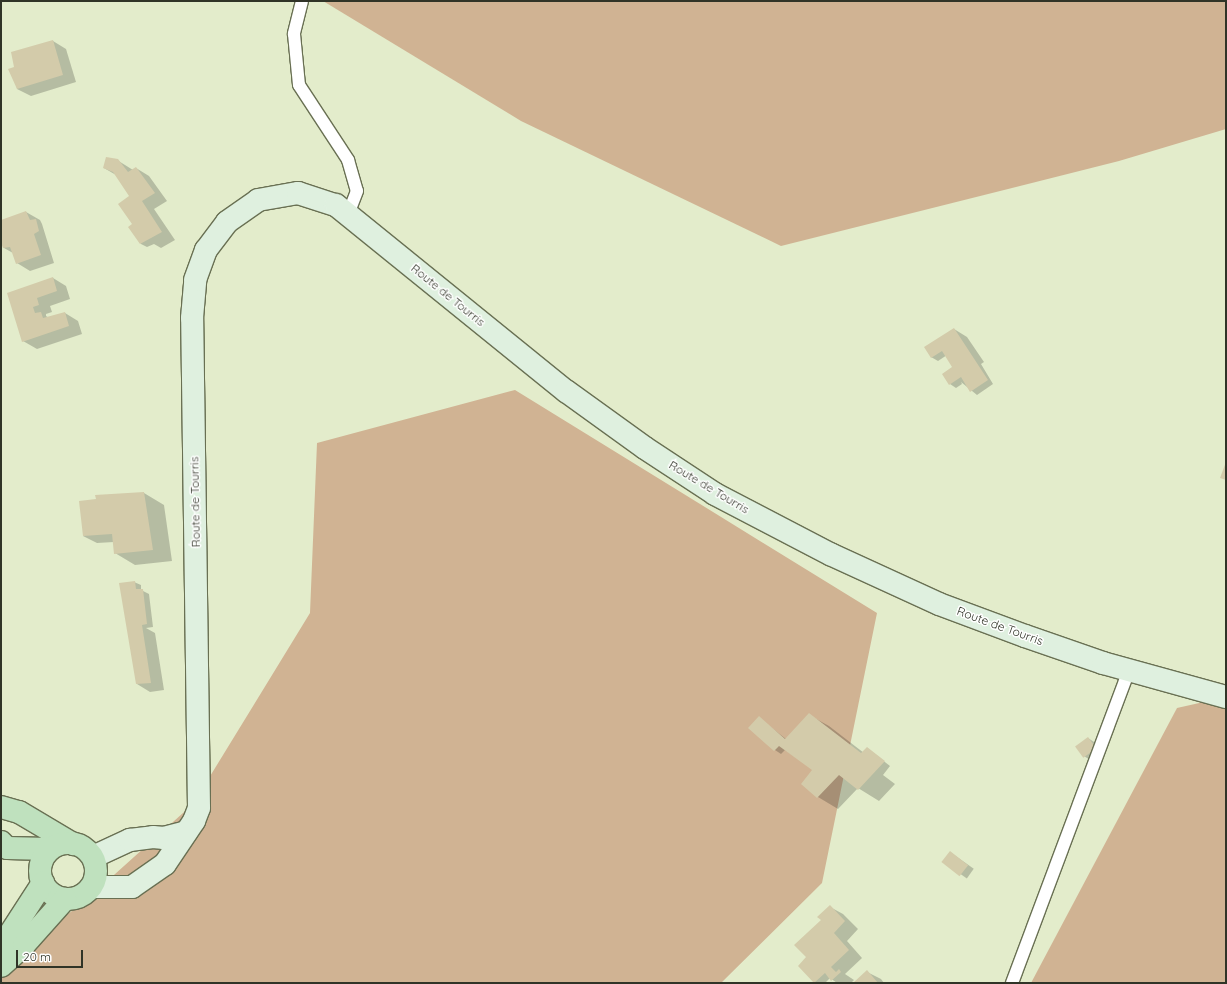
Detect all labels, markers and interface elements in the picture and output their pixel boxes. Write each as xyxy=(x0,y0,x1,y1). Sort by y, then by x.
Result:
street label: Route de Tourris xyxy=(408,261,488,329)
street label: Route de Tourris xyxy=(187,456,203,548)
street label: Route de Tourris xyxy=(666,457,752,517)
street label: Route de Tourris xyxy=(955,604,1045,648)
scale bar xyxy=(18,942,85,968)
text: 20 m xyxy=(23,949,51,964)

